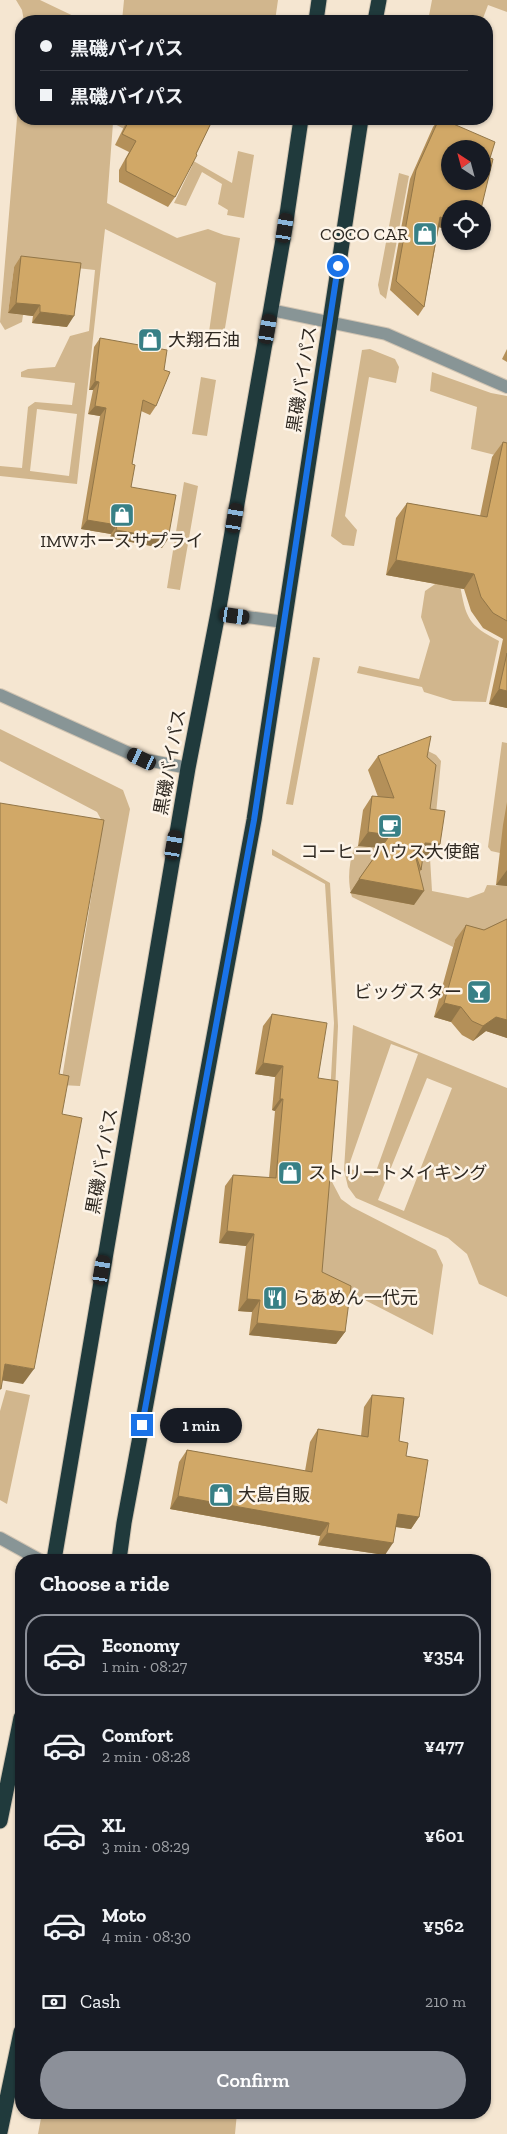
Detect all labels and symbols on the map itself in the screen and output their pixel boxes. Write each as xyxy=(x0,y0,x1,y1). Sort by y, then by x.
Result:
north arrow xyxy=(441,140,491,190)
car xyxy=(275,212,294,244)
shop icon: COCO CAR xyxy=(412,221,438,247)
place label: COCO CAR xyxy=(320,223,408,245)
route start xyxy=(327,255,349,277)
car xyxy=(258,313,277,345)
street label: 黒磯バイパス xyxy=(283,324,321,434)
shop icon: 大翔石油 xyxy=(137,327,163,353)
place label: 大翔石油 xyxy=(168,329,240,351)
shop icon: IMWホースサプライ xyxy=(109,502,135,528)
car xyxy=(225,502,244,534)
place label: IMWホースサプライ xyxy=(40,530,204,552)
car xyxy=(219,606,250,626)
street label: 黒磯バイパス xyxy=(150,707,190,817)
car xyxy=(125,746,158,772)
cafe icon: コーヒーハウス大使館 xyxy=(377,813,403,839)
car xyxy=(164,829,183,861)
place label: コーヒーハウス大使館 xyxy=(300,841,480,863)
bar icon: ビッグスター xyxy=(466,979,492,1005)
place label: ビッグスター xyxy=(354,981,462,1003)
street label: 黒磯バイパス xyxy=(82,1106,122,1216)
shop icon: ストリートメイキング xyxy=(277,1160,303,1186)
place label: ストリートメイキング xyxy=(308,1162,487,1184)
car xyxy=(92,1254,111,1286)
restaurant icon: らあめん一代元 xyxy=(262,1285,288,1311)
place label: らあめん一代元 xyxy=(292,1287,418,1309)
callout: 1 min xyxy=(160,1408,242,1442)
route end xyxy=(131,1414,153,1436)
shop icon: 大島自販 xyxy=(208,1482,234,1508)
place label: 大島自販 xyxy=(238,1484,310,1506)

